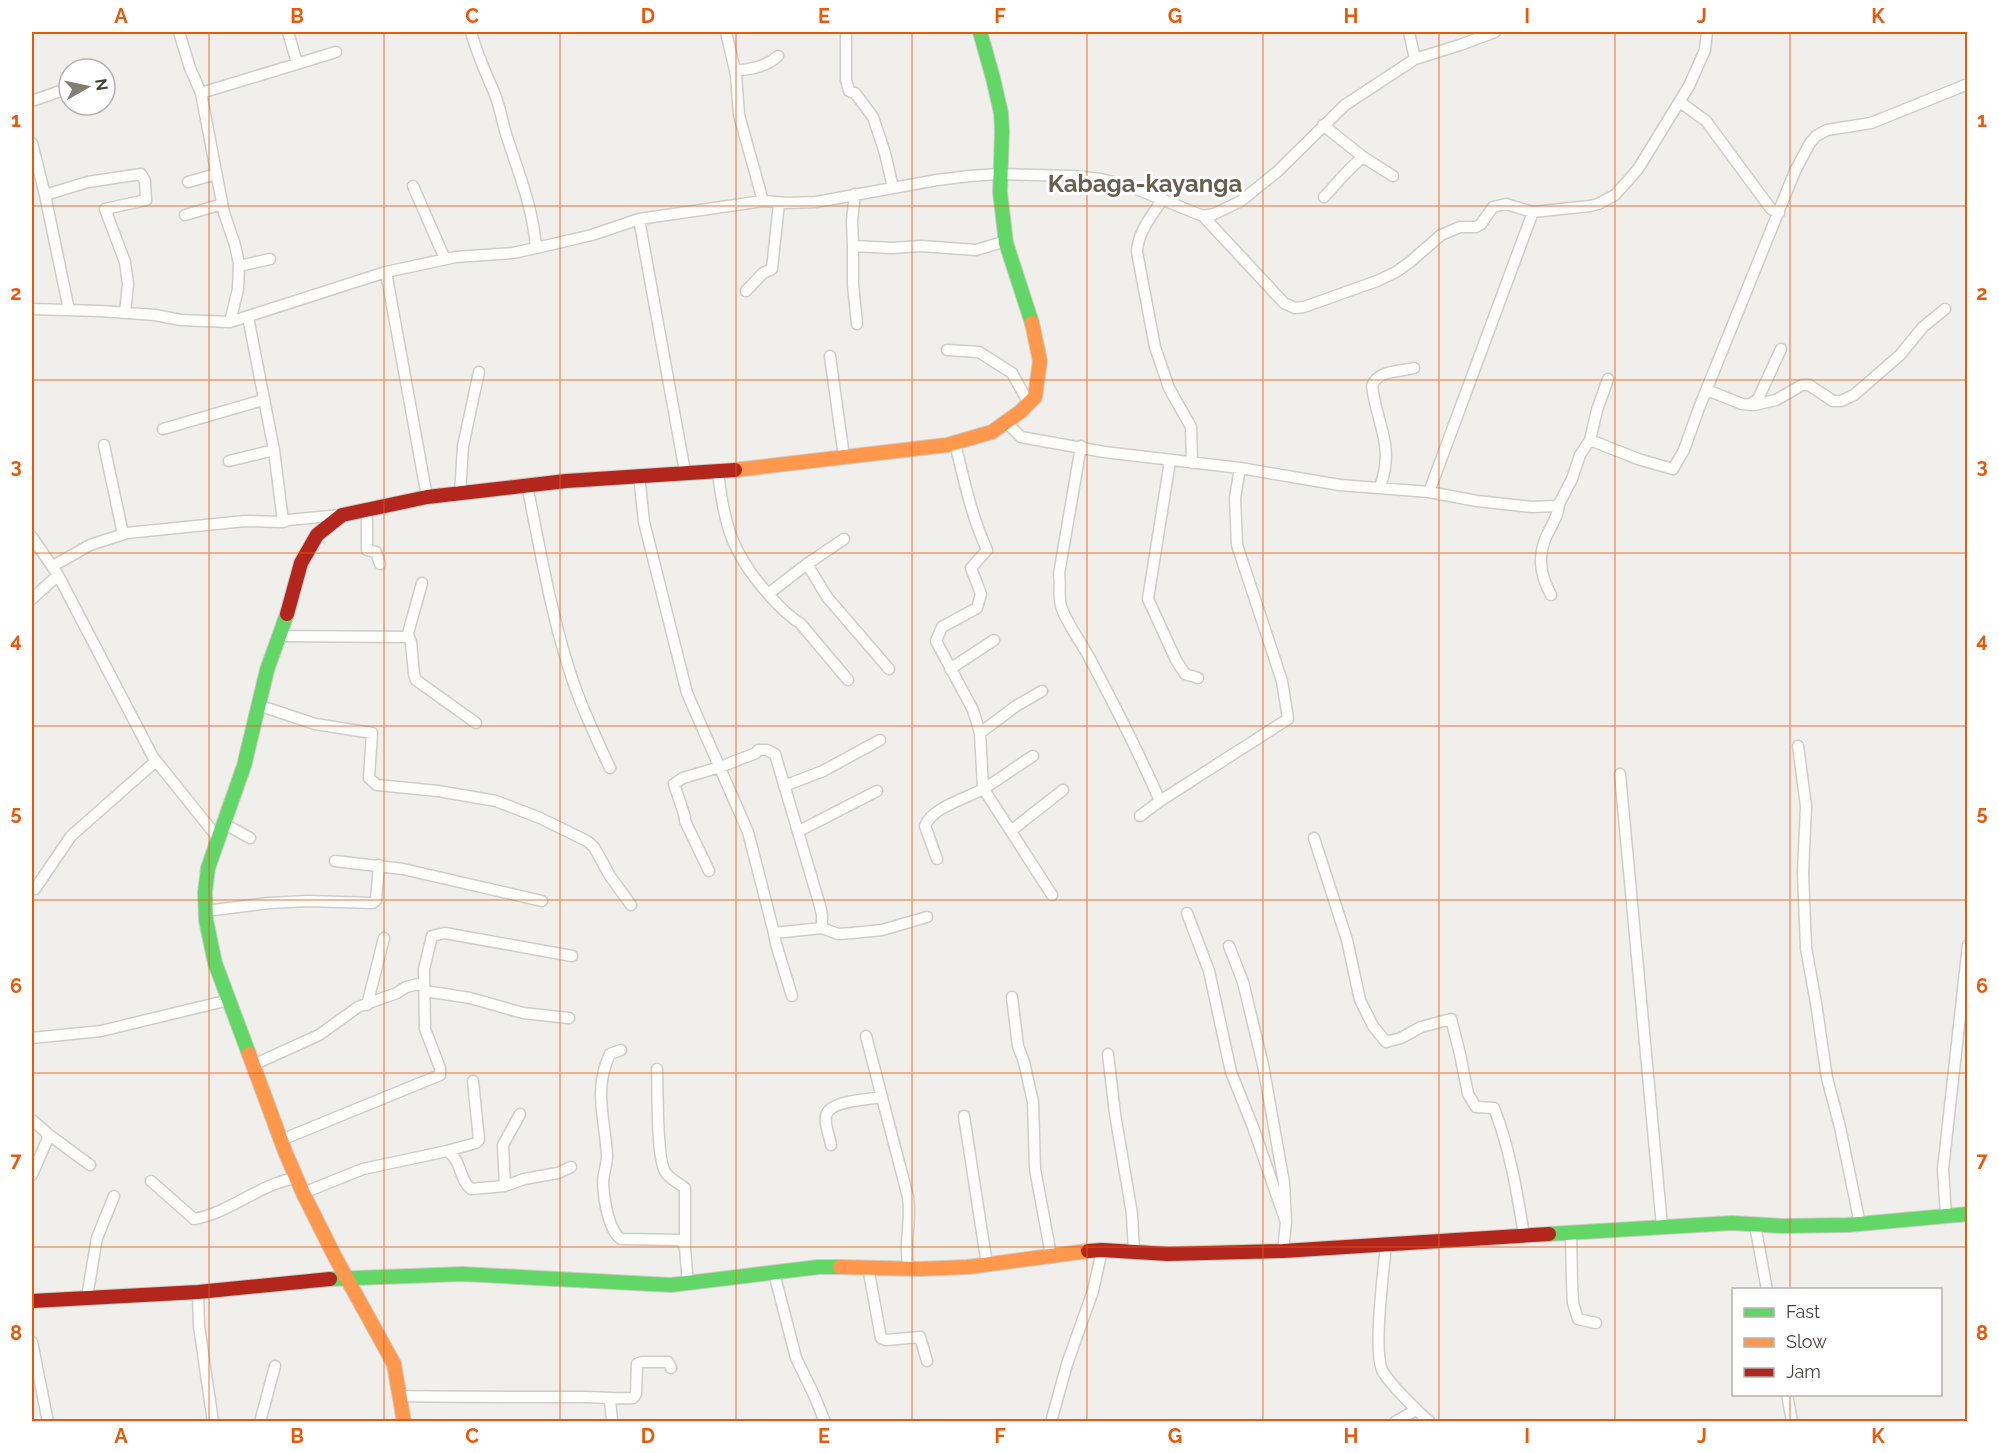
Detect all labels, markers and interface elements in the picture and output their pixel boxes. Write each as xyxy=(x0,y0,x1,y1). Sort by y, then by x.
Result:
text: A xyxy=(114,4,128,28)
text: B xyxy=(290,4,304,28)
text: C xyxy=(465,4,479,28)
text: D xyxy=(641,4,655,28)
text: E xyxy=(818,4,830,28)
text: F xyxy=(994,4,1006,28)
text: G xyxy=(1168,4,1182,28)
text: H xyxy=(1344,4,1358,28)
text: I xyxy=(1524,4,1530,28)
text: J xyxy=(1697,4,1707,28)
text: K xyxy=(1871,4,1885,28)
north arrow xyxy=(57,57,117,117)
text: N xyxy=(91,77,112,92)
text: 1 xyxy=(11,108,21,132)
text: 1 xyxy=(1977,108,1987,132)
district label: Kabaga-kayanga xyxy=(1048,169,1242,198)
text: 2 xyxy=(10,281,22,305)
text: 2 xyxy=(1976,281,1988,305)
text: 3 xyxy=(10,454,22,478)
text: 3 xyxy=(1976,454,1988,478)
text: 4 xyxy=(10,628,22,652)
text: 4 xyxy=(1976,628,1988,652)
text: 5 xyxy=(10,801,22,825)
text: 5 xyxy=(1976,801,1988,825)
text: 6 xyxy=(10,974,22,998)
text: 6 xyxy=(1976,974,1988,998)
text: 7 xyxy=(10,1148,22,1172)
text: 7 xyxy=(1976,1148,1988,1172)
legend xyxy=(1732,1288,1942,1396)
text: Fast xyxy=(1786,1301,1820,1322)
text: 8 xyxy=(10,1321,22,1345)
text: 8 xyxy=(1976,1321,1988,1345)
text: Slow xyxy=(1786,1331,1827,1352)
text: Jam xyxy=(1786,1361,1821,1382)
text: A xyxy=(114,1424,128,1448)
text: B xyxy=(290,1424,304,1448)
text: C xyxy=(465,1424,479,1448)
text: D xyxy=(641,1424,655,1448)
text: E xyxy=(818,1424,830,1448)
text: F xyxy=(994,1424,1006,1448)
text: G xyxy=(1168,1424,1182,1448)
text: H xyxy=(1344,1424,1358,1448)
text: I xyxy=(1524,1424,1530,1448)
text: J xyxy=(1697,1424,1707,1448)
text: K xyxy=(1871,1424,1885,1448)

